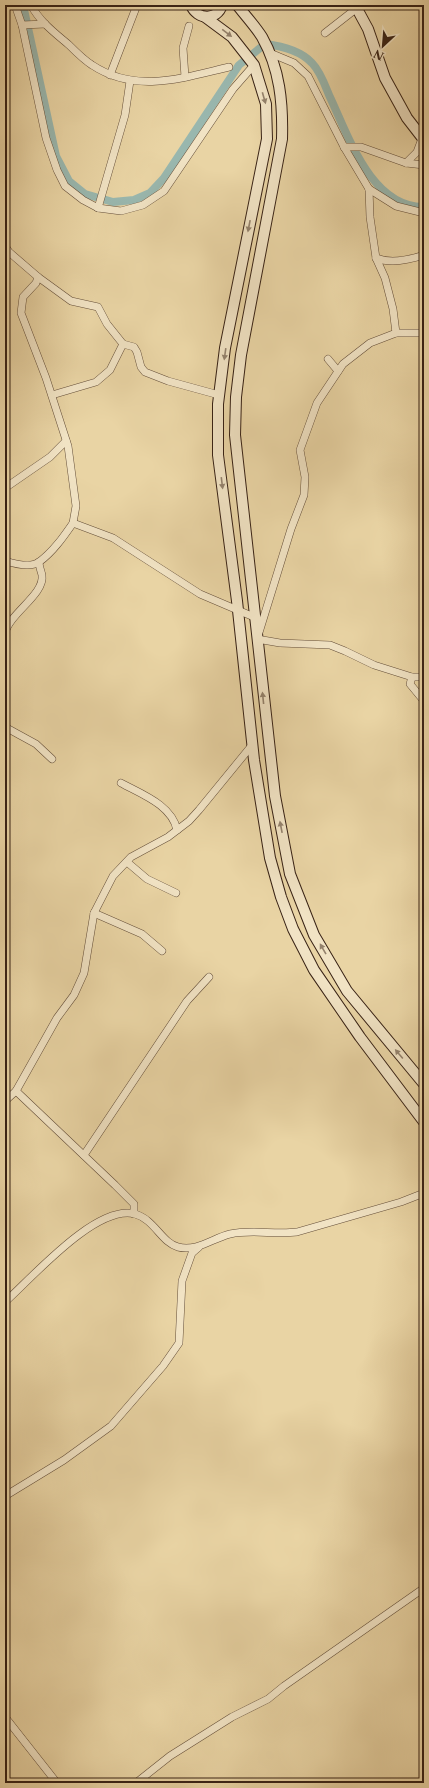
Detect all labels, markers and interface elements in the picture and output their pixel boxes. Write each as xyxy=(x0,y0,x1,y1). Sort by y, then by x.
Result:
north arrow xyxy=(363,26,403,66)
one-way arrow xyxy=(221,29,232,37)
text: N xyxy=(371,46,386,63)
one-way arrow xyxy=(261,92,267,104)
one-way arrow xyxy=(246,220,252,232)
one-way arrow xyxy=(222,348,228,360)
one-way arrow xyxy=(219,477,225,489)
one-way arrow xyxy=(260,692,267,704)
one-way arrow xyxy=(277,821,283,833)
one-way arrow xyxy=(319,943,326,955)
one-way arrow xyxy=(395,1048,404,1059)

